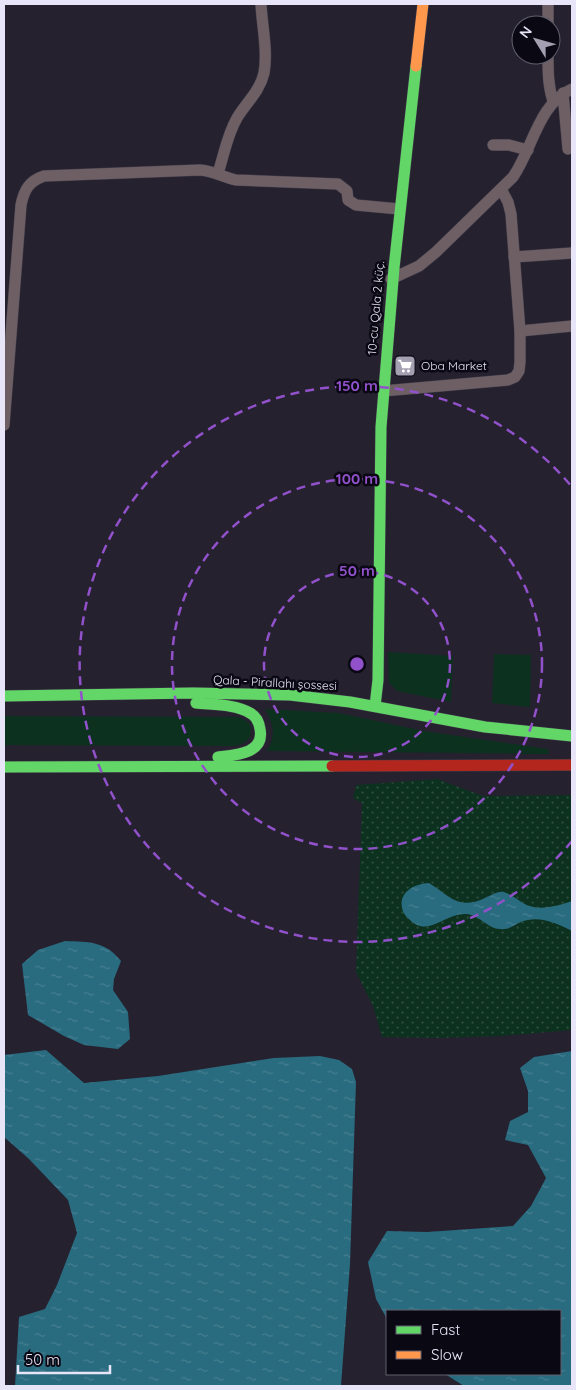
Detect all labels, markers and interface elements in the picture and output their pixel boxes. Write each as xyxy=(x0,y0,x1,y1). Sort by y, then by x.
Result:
north arrow xyxy=(511,15,561,65)
text: N xyxy=(515,23,536,42)
street label: 10-cu Qala 2 küç. xyxy=(364,260,387,355)
supermarket icon: Oba Market xyxy=(393,354,417,378)
place label: Oba Market xyxy=(421,358,487,373)
text: 150 m xyxy=(336,376,378,395)
text: 100 m xyxy=(336,469,378,488)
text: 50 m xyxy=(339,561,375,580)
centre of rings xyxy=(348,655,366,673)
street label: Qala - Pirallahı şossesi xyxy=(213,672,337,693)
legend xyxy=(386,1310,561,1375)
text: Fast xyxy=(431,1320,460,1339)
scale bar xyxy=(18,1342,110,1374)
text: Slow xyxy=(431,1345,463,1364)
text: 50 m xyxy=(25,1350,60,1369)

